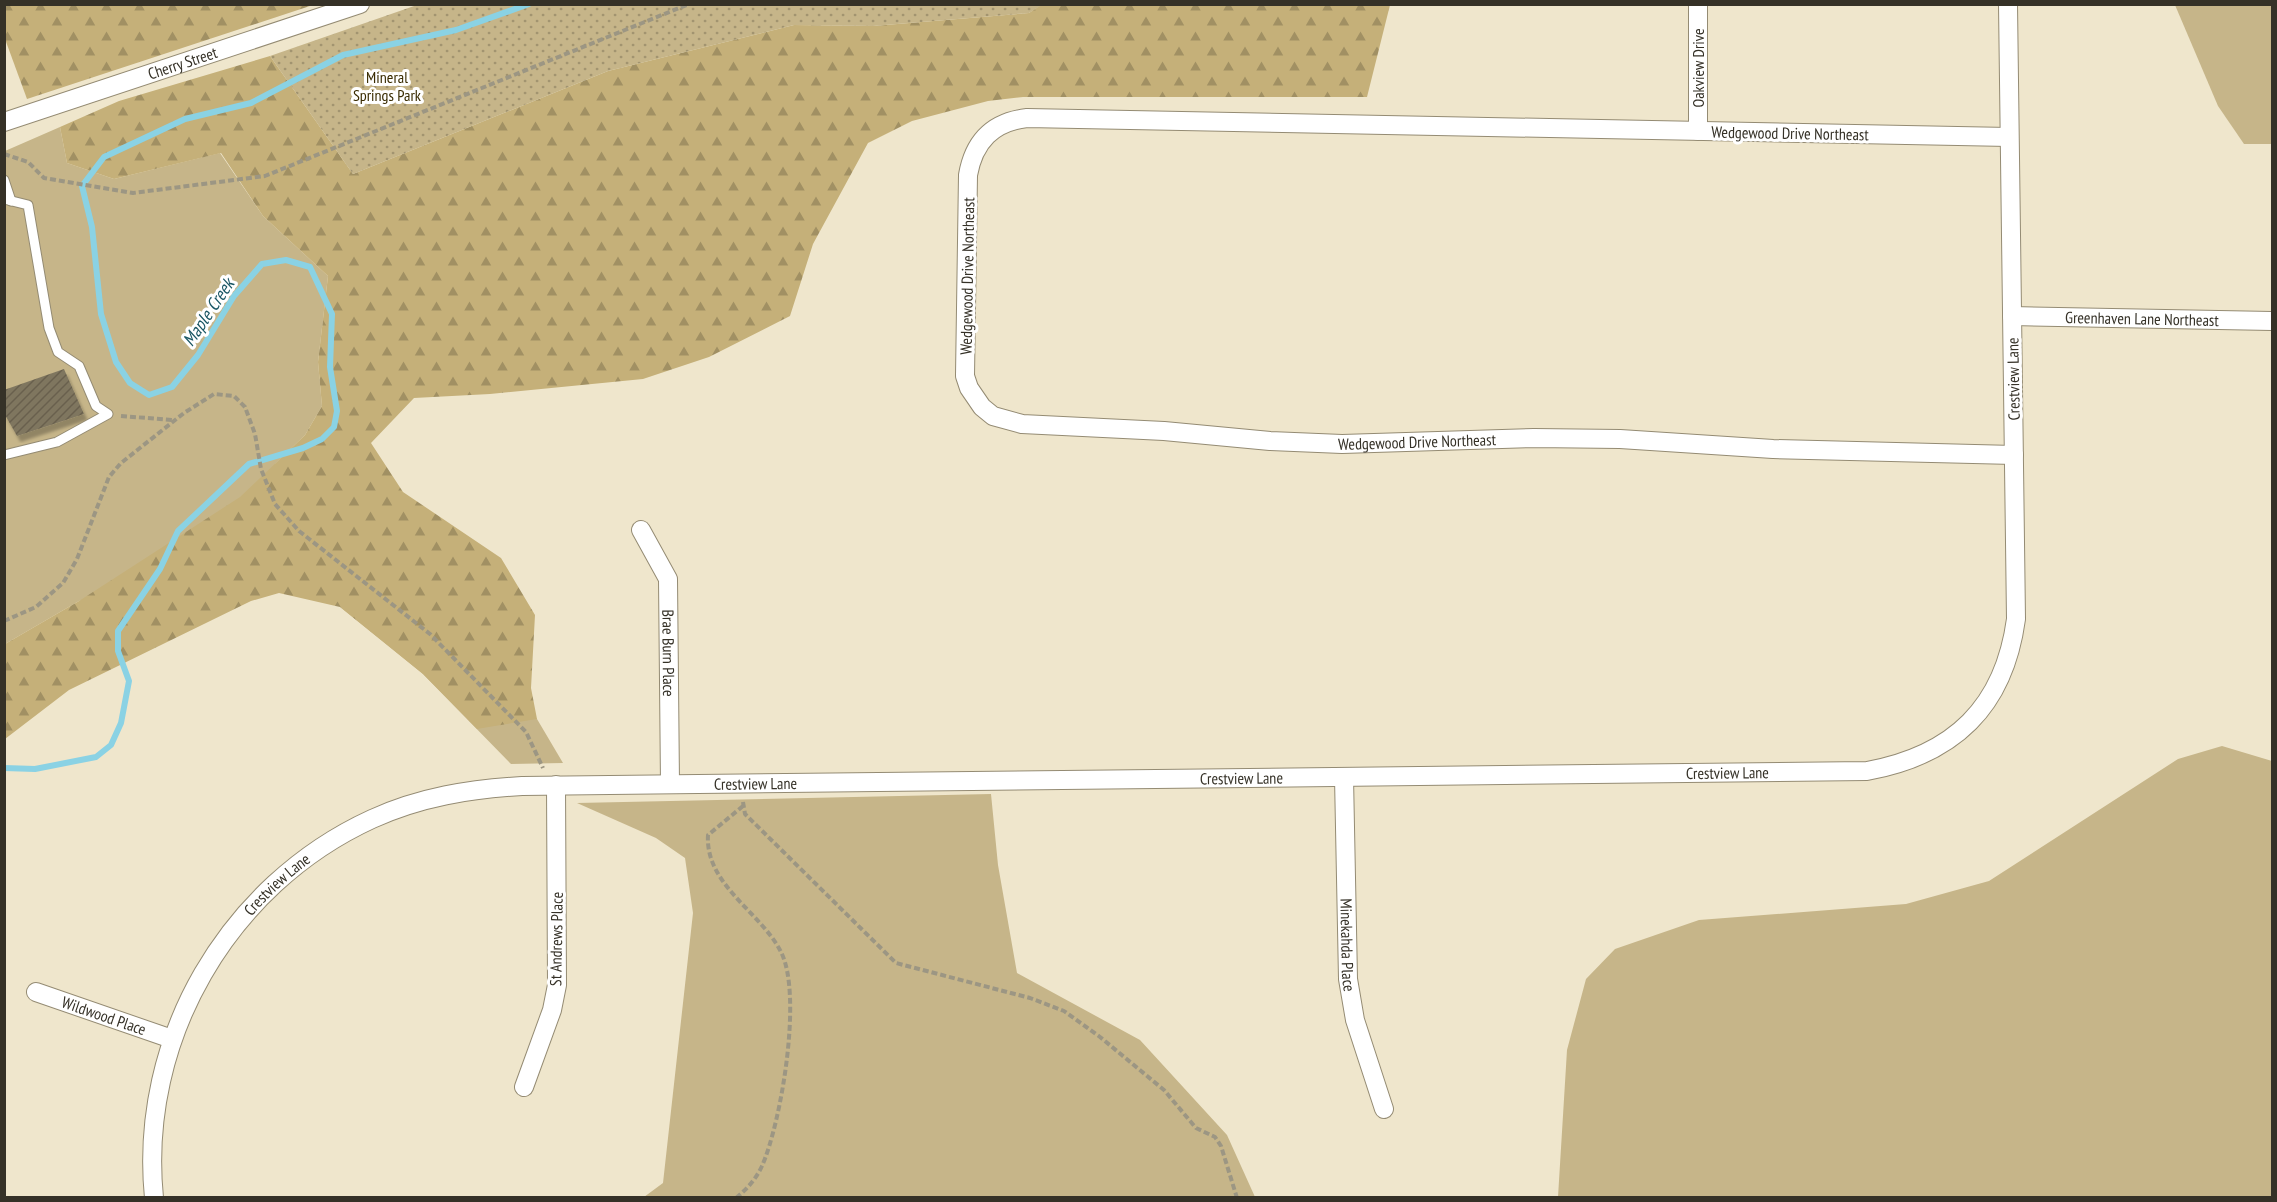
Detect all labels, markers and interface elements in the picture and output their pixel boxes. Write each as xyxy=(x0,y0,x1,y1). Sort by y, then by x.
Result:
street label: Oakview Drive xyxy=(1688,28,1708,108)
street label: Cherry Street xyxy=(145,42,220,84)
park label: Mineral Springs Park xyxy=(353,67,422,105)
street label: Wedgewood Drive Northeast xyxy=(1711,122,1870,144)
street label: Wedgewood Drive Northeast xyxy=(956,196,978,355)
water label: Maple Creek xyxy=(177,272,240,350)
street label: Greenhaven Lane Northeast xyxy=(2065,307,2220,330)
street label: Crestview Lane xyxy=(2002,337,2024,421)
street label: Wedgewood Drive Northeast xyxy=(1338,429,1497,454)
street label: Brae Burn Place xyxy=(658,609,679,697)
street label: Crestview Lane xyxy=(1686,762,1769,783)
street label: Crestview Lane xyxy=(1200,768,1283,788)
street label: Crestview Lane xyxy=(714,773,797,794)
street label: Crestview Lane xyxy=(239,849,314,919)
street label: St Andrews Place xyxy=(545,892,567,986)
street label: Minekahda Place xyxy=(1336,898,1360,993)
street label: Wildwood Place xyxy=(59,992,149,1039)

